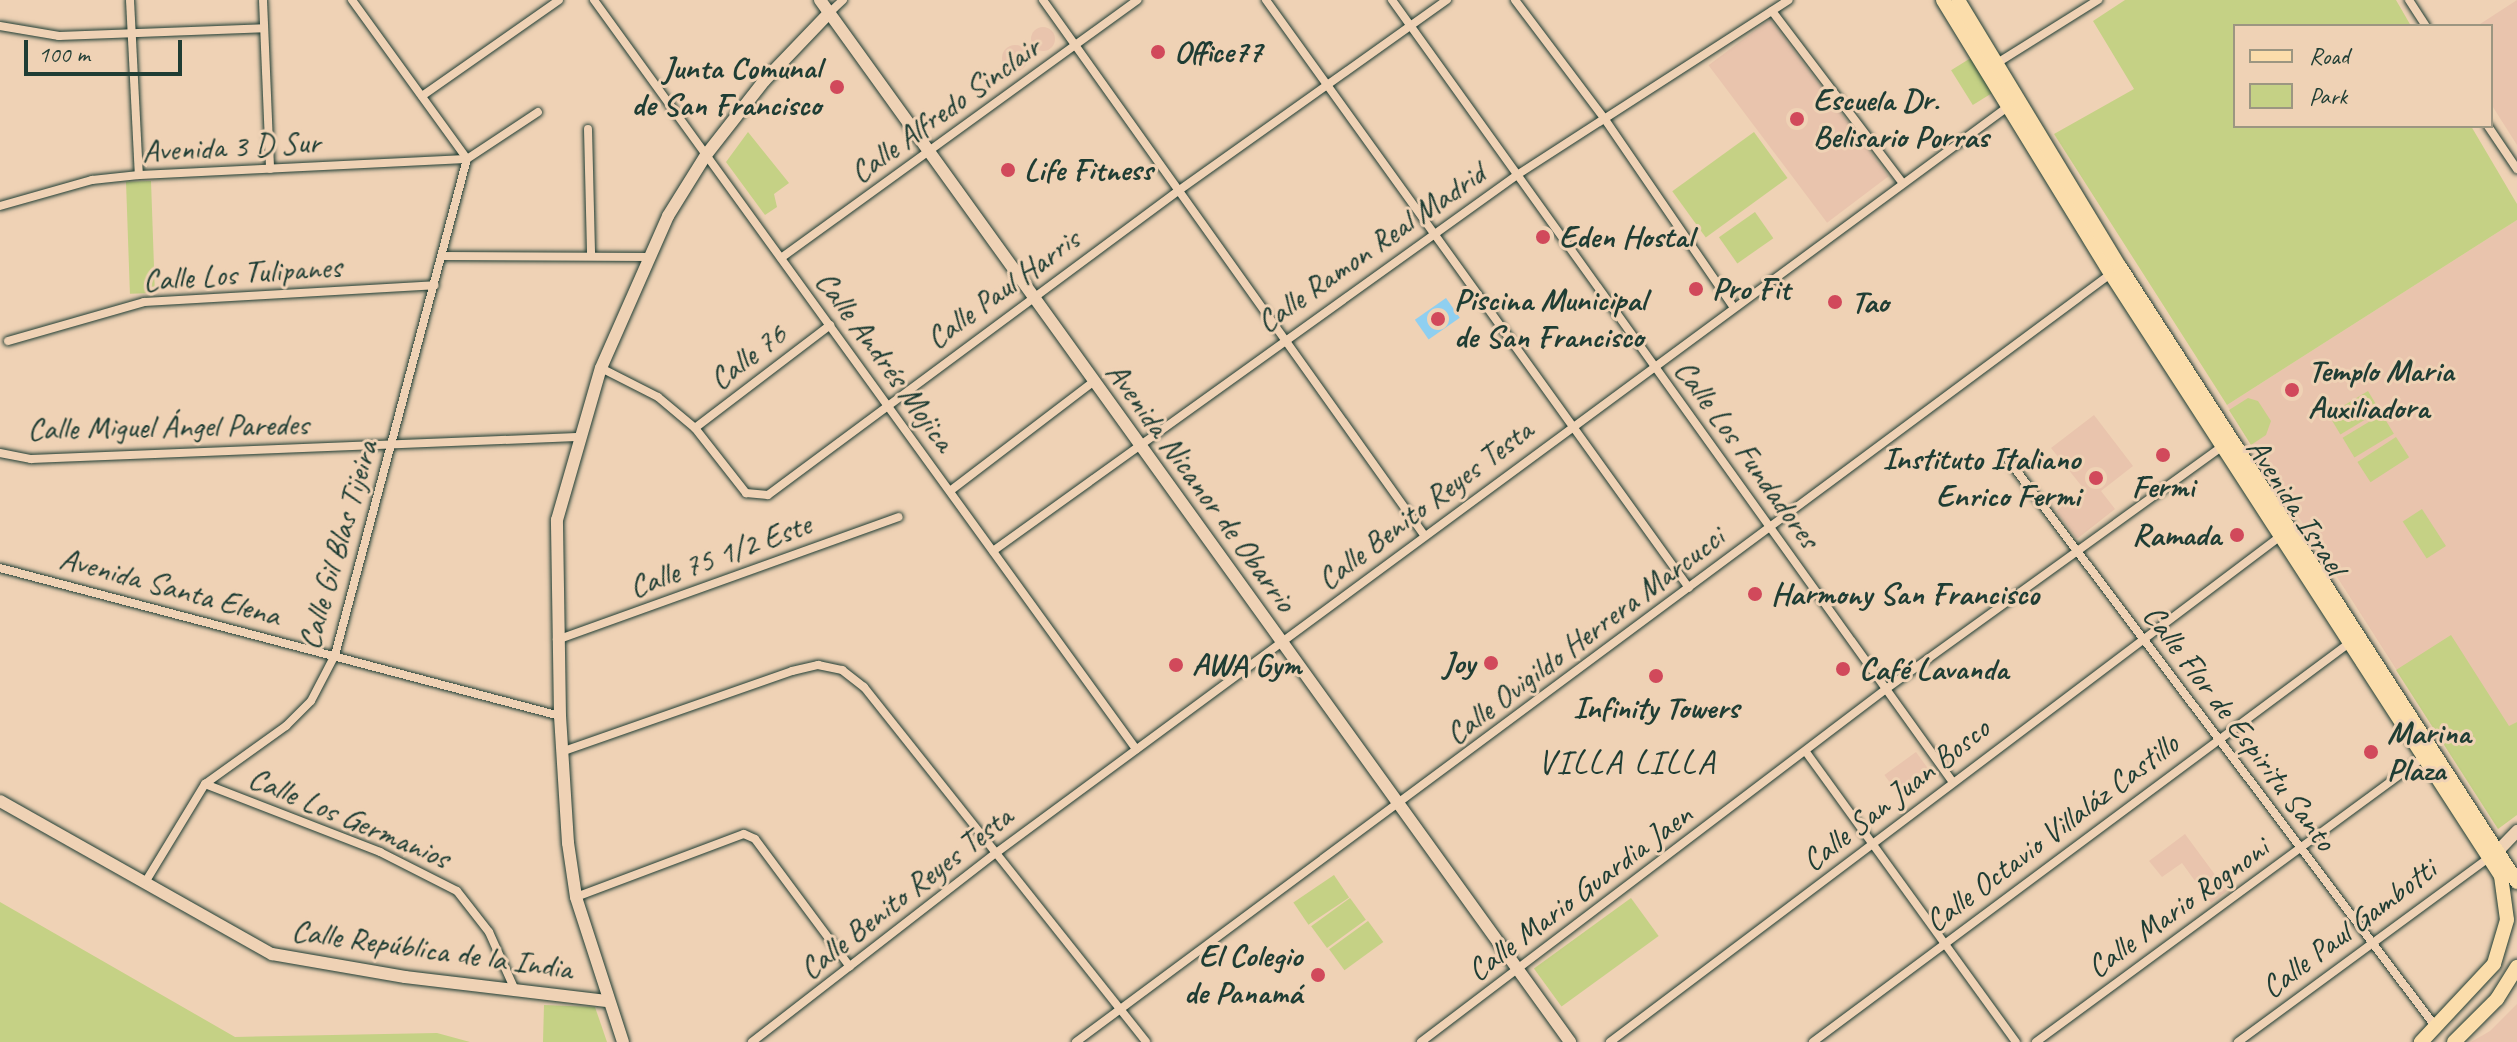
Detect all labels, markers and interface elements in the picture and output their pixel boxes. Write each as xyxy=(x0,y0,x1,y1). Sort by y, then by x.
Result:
scale bar xyxy=(28,24,186,74)
legend xyxy=(2233,24,2493,128)
street label: Calle Alfredo Sinclair xyxy=(842,28,1048,192)
place label: Office77 xyxy=(1174,33,1262,71)
text: 100 m xyxy=(38,39,90,69)
text: Road xyxy=(2309,41,2349,71)
marker: Office77 xyxy=(1149,43,1167,61)
place label: Junta Comunal de San Francisco xyxy=(630,50,821,125)
marker: Junta Comunal de San Francisco xyxy=(828,78,846,96)
text: Park xyxy=(2309,81,2347,111)
place label: Escuela Dr. Belisario Porras xyxy=(1813,82,1987,157)
marker: Escuela Dr. Belisario Porras xyxy=(1788,110,1806,128)
street label: Avenida 3 D Sur xyxy=(141,123,321,171)
place label: Life Fitness xyxy=(1024,151,1152,189)
street label: Calle Ramon Real Madrid xyxy=(1248,154,1494,342)
marker: Life Fitness xyxy=(999,161,1017,179)
place label: Eden Hostal xyxy=(1559,218,1693,256)
street label: Calle Paul Harris xyxy=(918,220,1088,358)
marker: Eden Hostal xyxy=(1534,228,1552,246)
street label: Calle Los Tulipanes xyxy=(142,248,342,300)
street label: Calle Andrés Mojica xyxy=(807,264,963,458)
place label: Pro Fit xyxy=(1712,270,1790,308)
marker: Pro Fit xyxy=(1687,280,1705,298)
place label: Piscina Municipal de San Francisco xyxy=(1454,282,1646,357)
place label: Tao xyxy=(1851,283,1889,321)
marker: Tao xyxy=(1826,293,1844,311)
marker: Piscina Municipal de San Francisco xyxy=(1429,310,1447,328)
street label: Calle 76 xyxy=(702,316,794,398)
street label: Calle Los Fundadores xyxy=(1666,352,1828,556)
place label: Templo Maria Auxiliadora xyxy=(2308,353,2455,428)
street label: Avenida Nicanor de Obarrio xyxy=(1097,354,1305,620)
marker: Templo Maria Auxiliadora xyxy=(2283,381,2301,399)
street label: Calle Miguel Ángel Paredes xyxy=(26,405,310,449)
street label: Calle Benito Reyes Testa xyxy=(1310,412,1540,598)
street label: Avenida Israel xyxy=(2238,431,2354,583)
street label: Calle Gil Blas Tijeira xyxy=(290,435,386,655)
place label: Instituto Italiano Enrico Fermi xyxy=(1882,441,2080,516)
marker: Fermi xyxy=(2154,446,2172,464)
place label: Fermi xyxy=(2132,468,2194,506)
marker: Instituto Italiano Enrico Fermi xyxy=(2087,469,2105,487)
street label: Calle 75 1/2 Este xyxy=(624,505,816,607)
place label: Ramada xyxy=(2132,516,2221,554)
street label: Calle Ovigildo Herrera Marcucci xyxy=(1437,518,1733,754)
marker: Ramada xyxy=(2228,526,2246,544)
street label: Avenida Santa Elena xyxy=(56,539,284,635)
place label: Harmony San Francisco xyxy=(1771,575,2040,613)
marker: Harmony San Francisco xyxy=(1746,585,1764,603)
street label: Calle Flor de Espiritu Santo xyxy=(2134,597,2344,859)
place label: Joy xyxy=(1443,644,1475,682)
place label: AWA Gym xyxy=(1192,646,1301,684)
place label: Café Lavanda xyxy=(1859,650,2008,688)
marker: Joy xyxy=(1482,654,1500,672)
marker: AWA Gym xyxy=(1167,656,1185,674)
marker: Café Lavanda xyxy=(1834,660,1852,678)
marker: Infinity Towers xyxy=(1647,667,1665,685)
place label: Infinity Towers xyxy=(1573,689,1739,727)
street label: Calle San Juan Bosco xyxy=(1795,710,1997,880)
place label: Marina Plaza xyxy=(2387,715,2470,790)
street label: Calle Octavio Villaláz Castillo xyxy=(1918,725,2186,941)
district label: VILLA LILLA xyxy=(1539,742,1715,782)
marker: Marina Plaza xyxy=(2362,743,2380,761)
street label: Calle Los Germanios xyxy=(243,758,455,878)
street label: Calle Mario Guardia Jaen xyxy=(1460,796,1700,990)
street label: Calle Benito Reyes Testa xyxy=(792,798,1020,988)
street label: Calle Mario Rognoni xyxy=(2079,829,2277,987)
street label: Calle Paul Gambotti xyxy=(2253,850,2445,1008)
street label: Calle República de la India xyxy=(289,911,575,989)
place label: El Colegio de Panamá xyxy=(1181,938,1302,1013)
marker: El Colegio de Panamá xyxy=(1309,966,1327,984)

